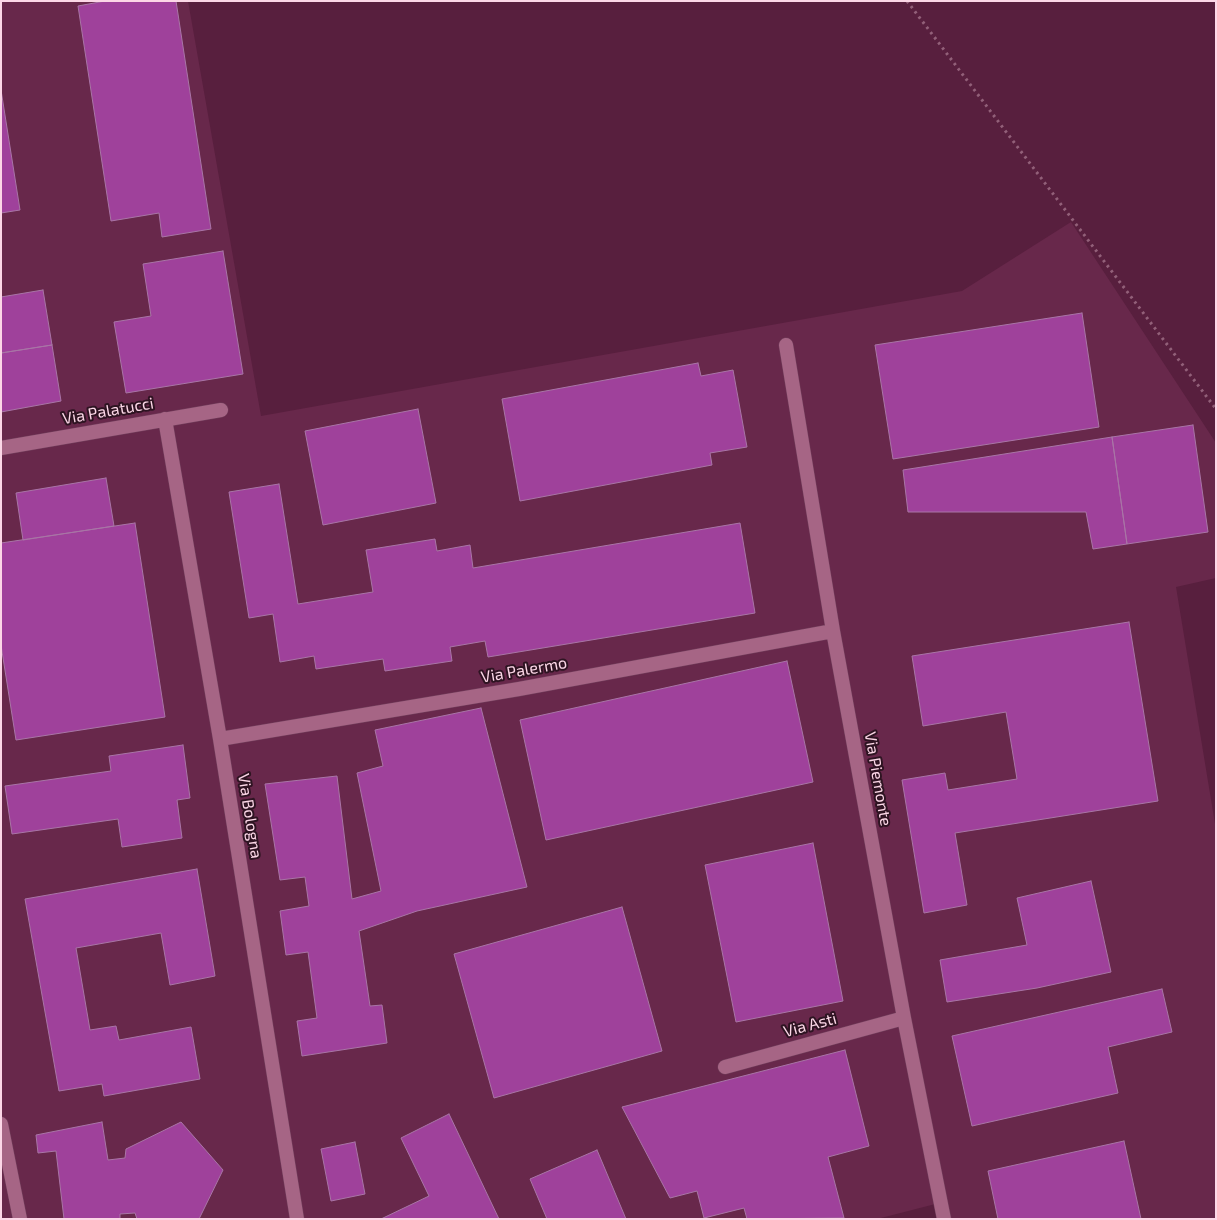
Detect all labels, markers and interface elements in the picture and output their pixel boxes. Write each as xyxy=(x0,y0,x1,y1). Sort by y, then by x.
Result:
street label: Via Palatucci xyxy=(61,394,155,428)
street label: Via Palermo xyxy=(479,653,569,687)
street label: Via Piemonte xyxy=(860,730,896,828)
street label: Via Bologna xyxy=(234,772,266,860)
street label: Via Asti xyxy=(781,1009,839,1041)

